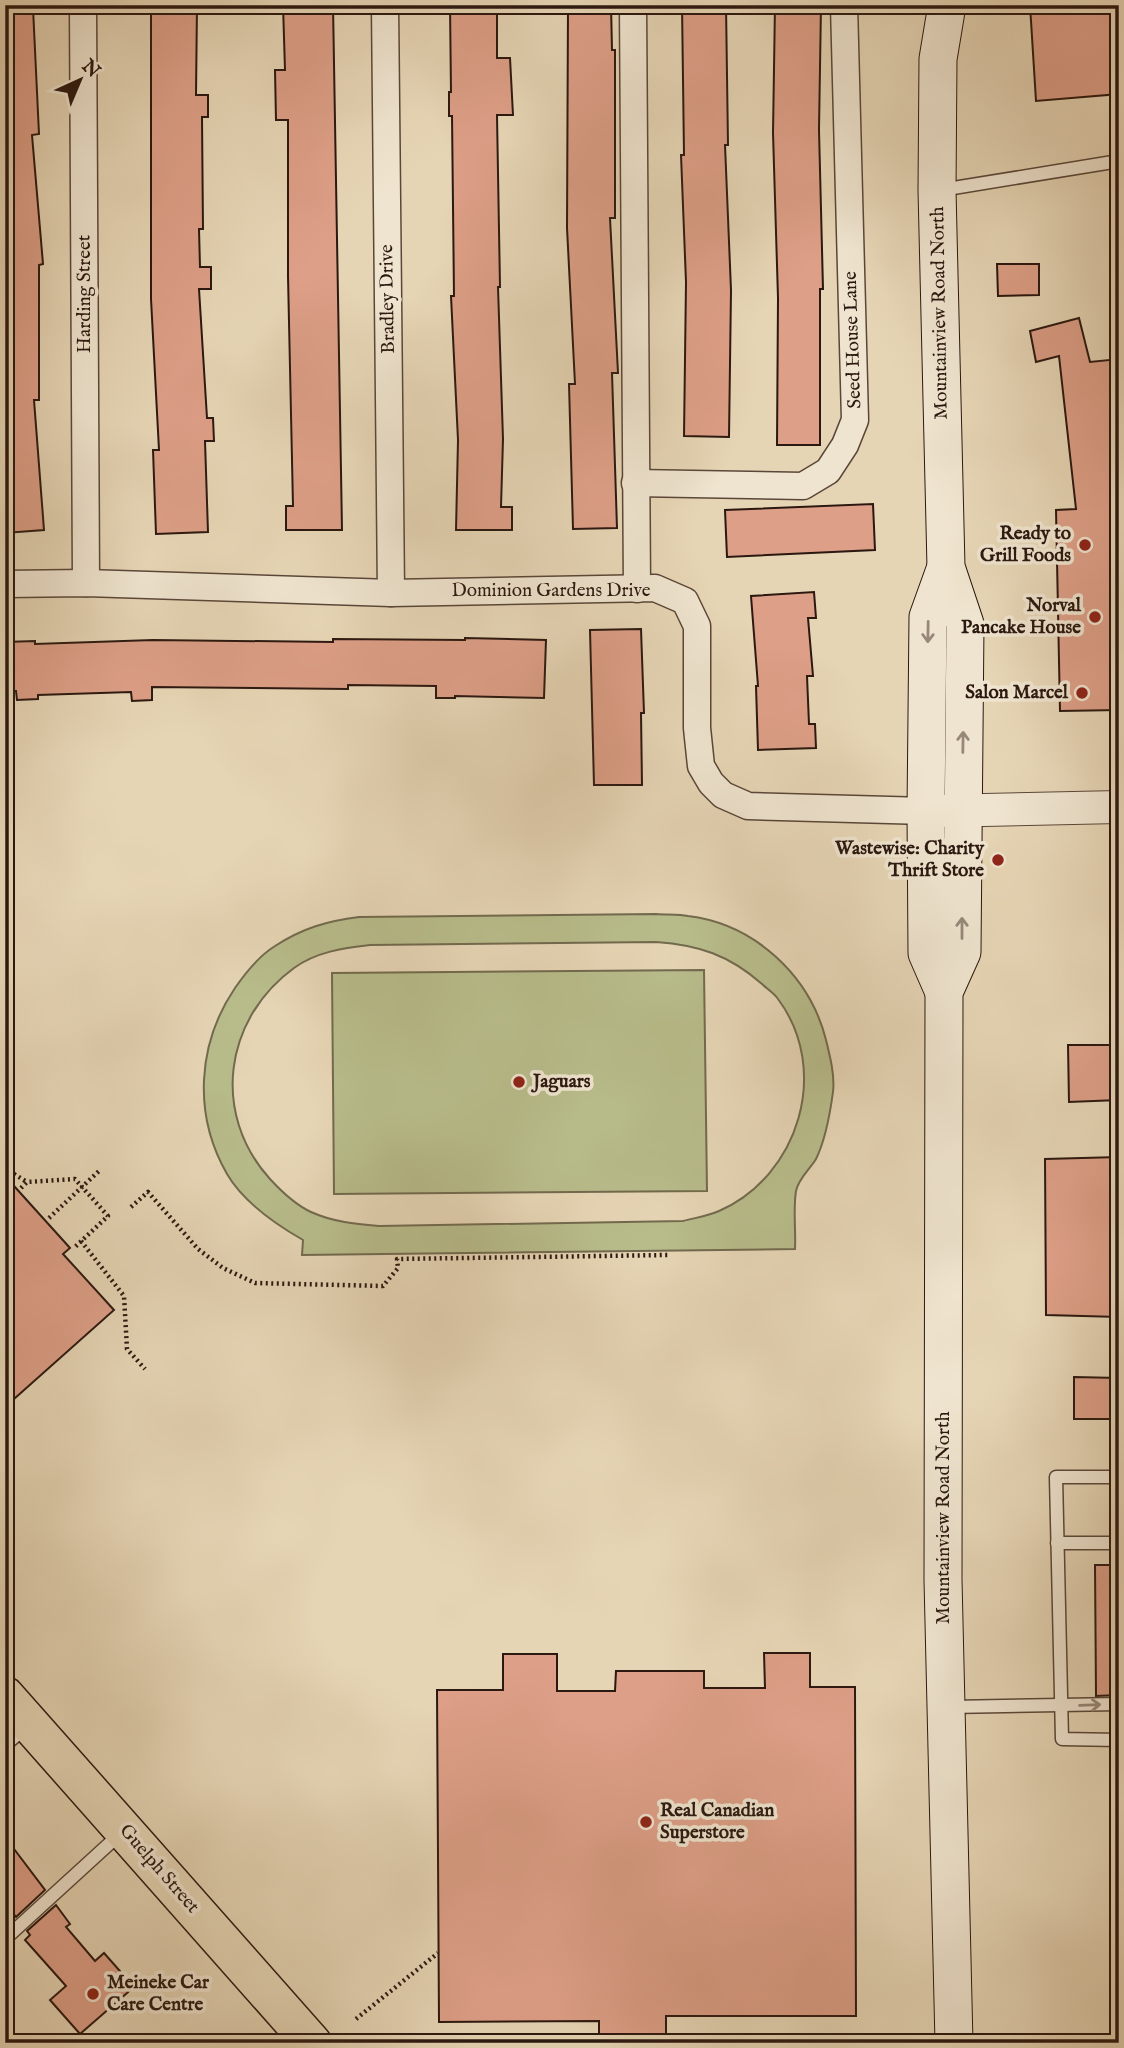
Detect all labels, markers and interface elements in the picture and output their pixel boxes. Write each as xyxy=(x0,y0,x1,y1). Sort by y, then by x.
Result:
north arrow xyxy=(46,46,116,116)
text: N xyxy=(75,54,105,84)
street label: Mountainview Road North xyxy=(926,206,954,420)
street label: Harding Street xyxy=(73,234,97,353)
street label: Bradley Drive xyxy=(375,244,401,354)
street label: Seed House Lane xyxy=(839,271,867,409)
place label: Ready to Grill Foods xyxy=(980,522,1071,568)
marker: Ready to Grill Foods xyxy=(1077,537,1093,553)
street label: Dominion Gardens Drive xyxy=(451,579,651,603)
place label: Norval Pancake House xyxy=(961,594,1082,640)
marker: Norval Pancake House xyxy=(1087,609,1103,625)
one-way arrow xyxy=(921,620,935,643)
place label: Salon Marcel xyxy=(965,681,1069,705)
marker: Salon Marcel xyxy=(1074,685,1090,701)
one-way arrow xyxy=(956,731,970,754)
place label: Wastewise: Charity Thrift Store xyxy=(834,837,985,883)
marker: Wastewise: Charity Thrift Store xyxy=(990,852,1006,868)
one-way arrow xyxy=(955,916,969,939)
place label: Jaguars xyxy=(530,1070,591,1094)
marker: Jaguars xyxy=(511,1074,527,1090)
street label: Mountainview Road North xyxy=(932,1411,956,1625)
one-way arrow xyxy=(1078,1699,1101,1712)
place label: Real Canadian Superstore xyxy=(660,1799,774,1845)
marker: Real Canadian Superstore xyxy=(638,1814,654,1830)
street label: Guelph Street xyxy=(114,1819,205,1919)
place label: Meineke Car Care Centre xyxy=(107,1971,210,2017)
marker: Meineke Car Care Centre xyxy=(85,1986,101,2002)

